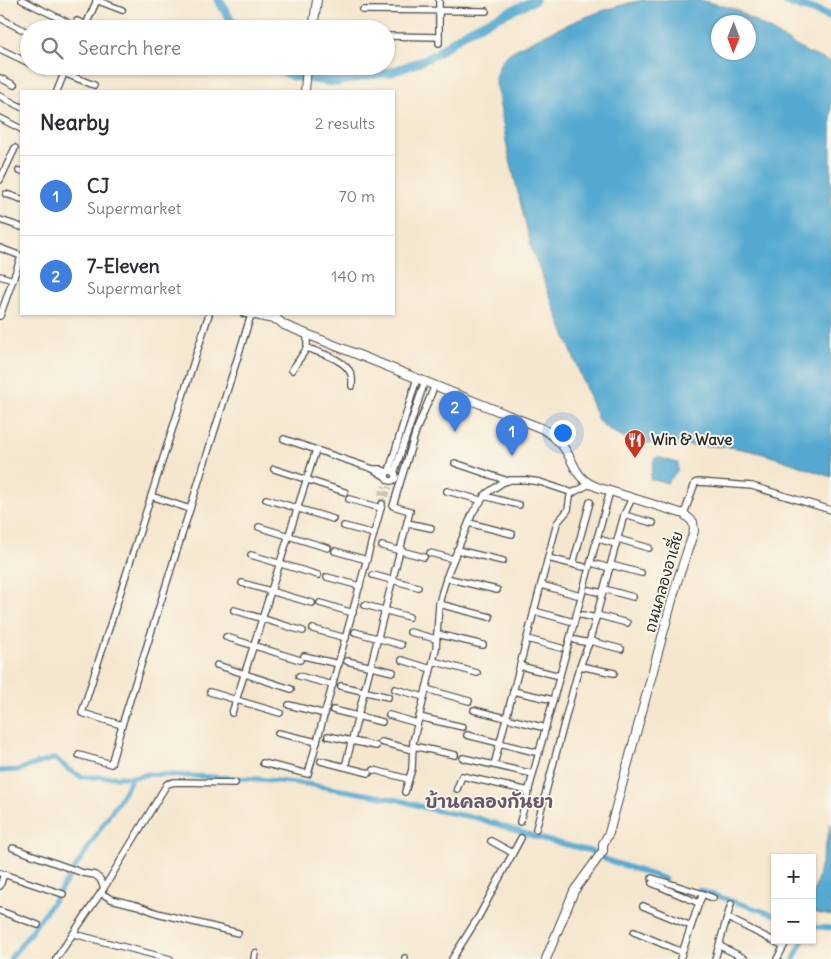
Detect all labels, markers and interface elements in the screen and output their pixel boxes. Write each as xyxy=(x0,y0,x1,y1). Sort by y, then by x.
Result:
north arrow xyxy=(711,15,756,60)
search box xyxy=(20,20,395,75)
icon: search xyxy=(38,34,66,62)
text: Search here xyxy=(78,36,181,60)
text: Nearby xyxy=(40,109,110,136)
text: 2 results xyxy=(315,113,375,133)
text: CJ xyxy=(87,174,109,198)
text: 1 xyxy=(53,186,59,206)
text: 70 m xyxy=(339,186,375,206)
text: Supermarket xyxy=(87,198,181,218)
text: 7-Eleven xyxy=(87,254,160,278)
text: 2 xyxy=(52,266,60,286)
text: 140 m xyxy=(331,266,375,286)
text: Supermarket xyxy=(87,278,181,298)
pin: 2 xyxy=(439,391,471,432)
pin: 1 xyxy=(496,415,528,456)
your location xyxy=(550,420,576,446)
restaurant icon: Win & Wave xyxy=(623,428,647,459)
place label: Win & Wave xyxy=(651,430,732,449)
street label: ถนนคลองอาเสี่ย xyxy=(636,528,687,635)
district label: บ้านคลองกันยา xyxy=(425,790,553,813)
map controls xyxy=(771,854,816,944)
button: + xyxy=(771,854,816,899)
button: − xyxy=(771,899,816,944)

